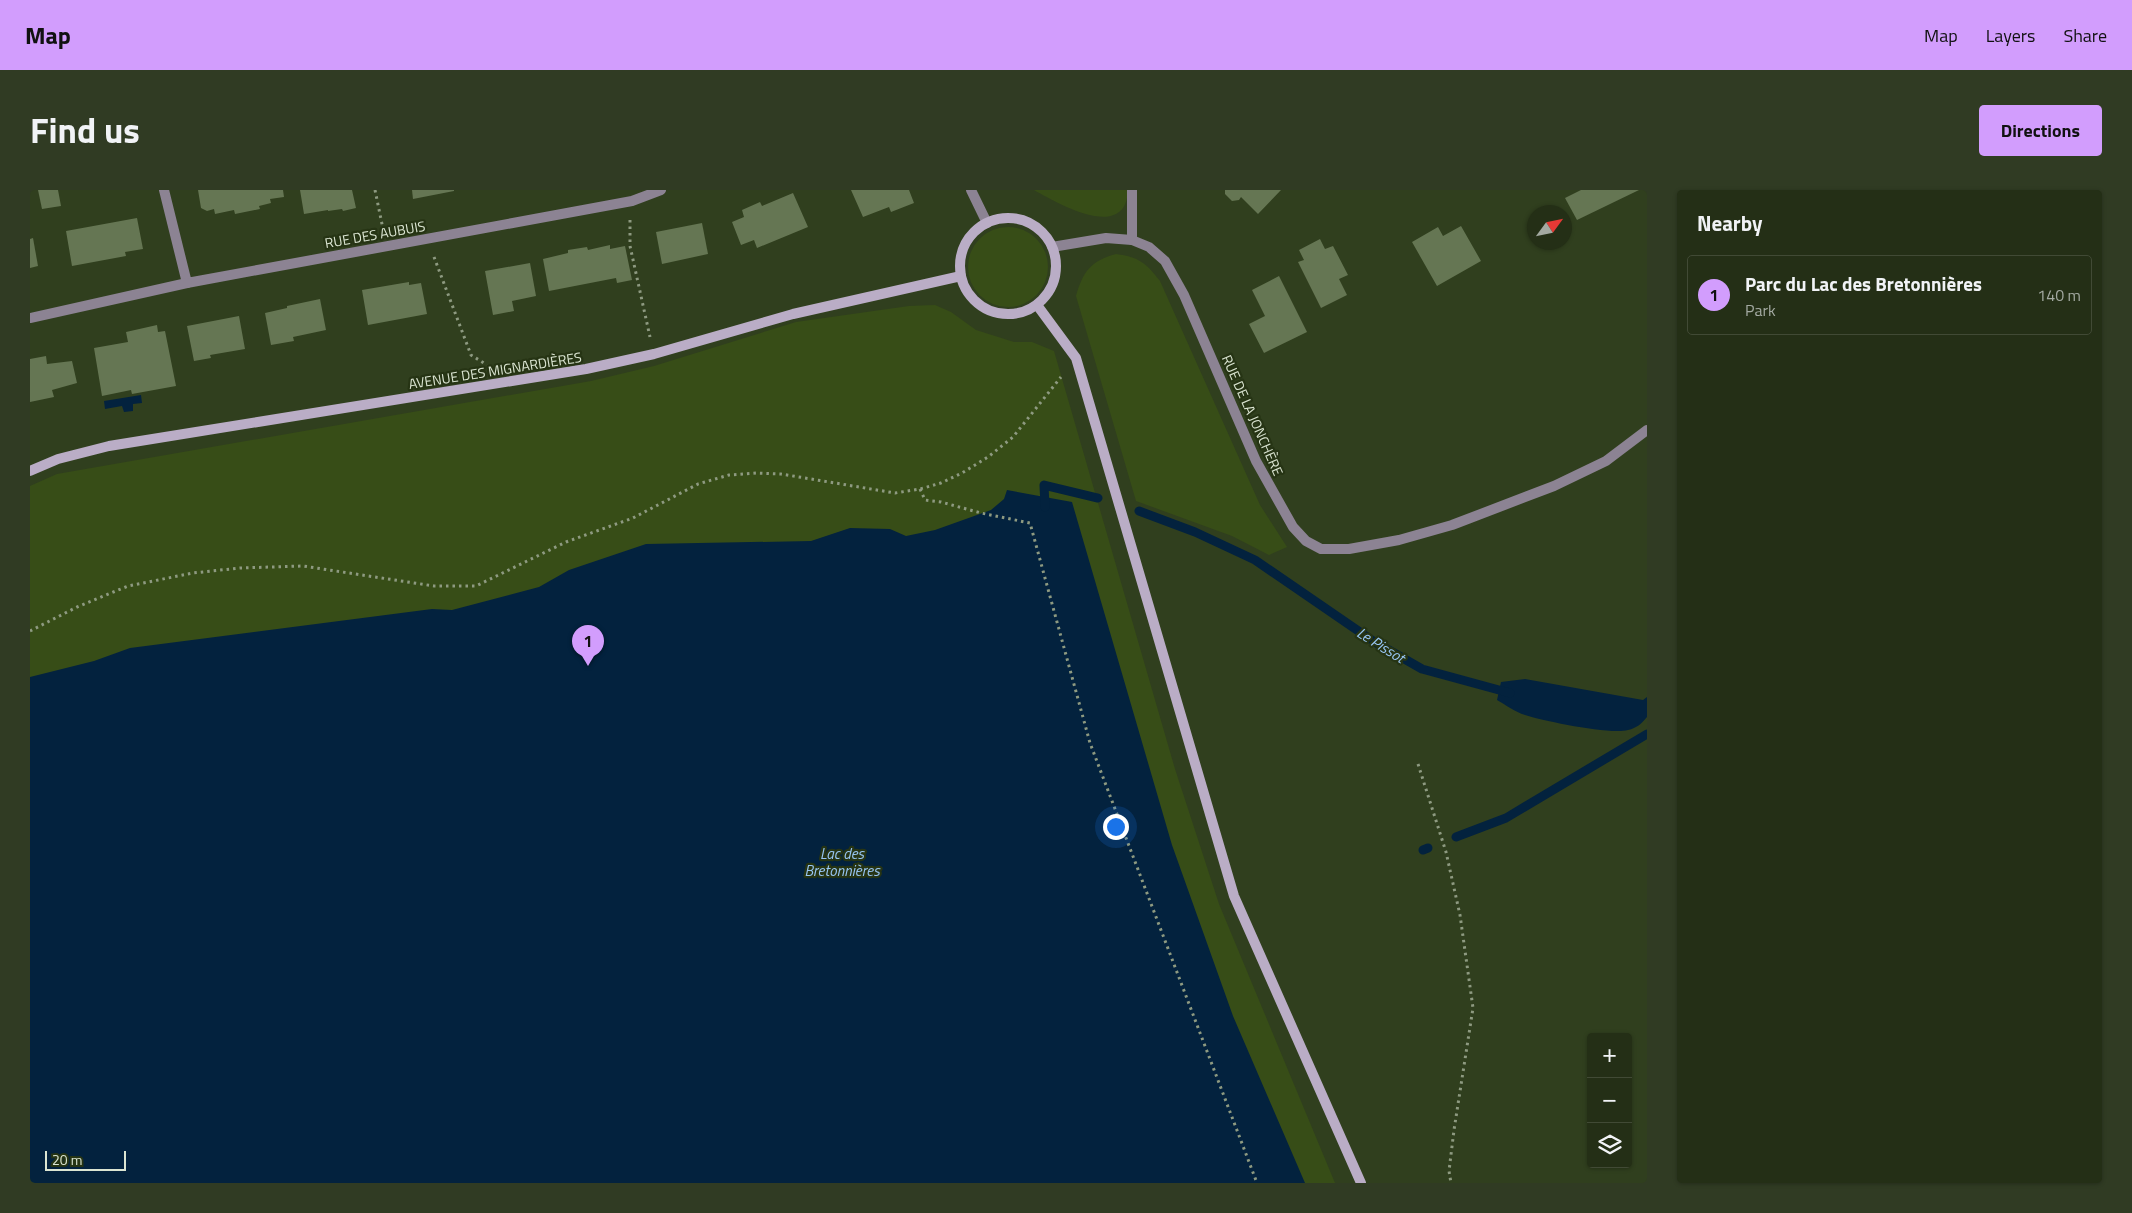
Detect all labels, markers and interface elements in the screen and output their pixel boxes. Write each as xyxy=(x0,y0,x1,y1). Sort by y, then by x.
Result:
text: Map xyxy=(25,17,71,53)
text: Map xyxy=(1924,22,1958,49)
text: Layers xyxy=(1986,22,2035,49)
text: Share xyxy=(2063,22,2107,49)
text: Find us xyxy=(30,103,140,157)
button: Directions xyxy=(1979,105,2102,156)
north arrow xyxy=(1527,205,1572,250)
text: Nearby xyxy=(1697,207,1762,239)
street label: RUE DES AUBUIS xyxy=(323,215,427,253)
text: Parc du Lac des Bretonnières xyxy=(1745,269,1982,298)
text: 1 xyxy=(1710,283,1718,307)
text: 140 m xyxy=(2037,283,2081,307)
text: Park xyxy=(1745,298,1776,322)
street label: AVENUE DES MIGNARDIÈRES xyxy=(407,346,583,394)
street label: RUE DE LA JONCHÈRE xyxy=(1217,351,1289,479)
water label: Le Pissot xyxy=(1353,621,1411,670)
pin: 1 xyxy=(572,625,604,666)
your location xyxy=(1103,814,1129,840)
water label: Lac des Bretonnières xyxy=(804,842,881,882)
map controls xyxy=(1587,1033,1632,1168)
button: + xyxy=(1587,1033,1632,1078)
button: − xyxy=(1587,1078,1632,1123)
button: layers xyxy=(1587,1123,1632,1168)
scale bar xyxy=(45,1148,126,1171)
text: 20 m xyxy=(52,1149,82,1170)

